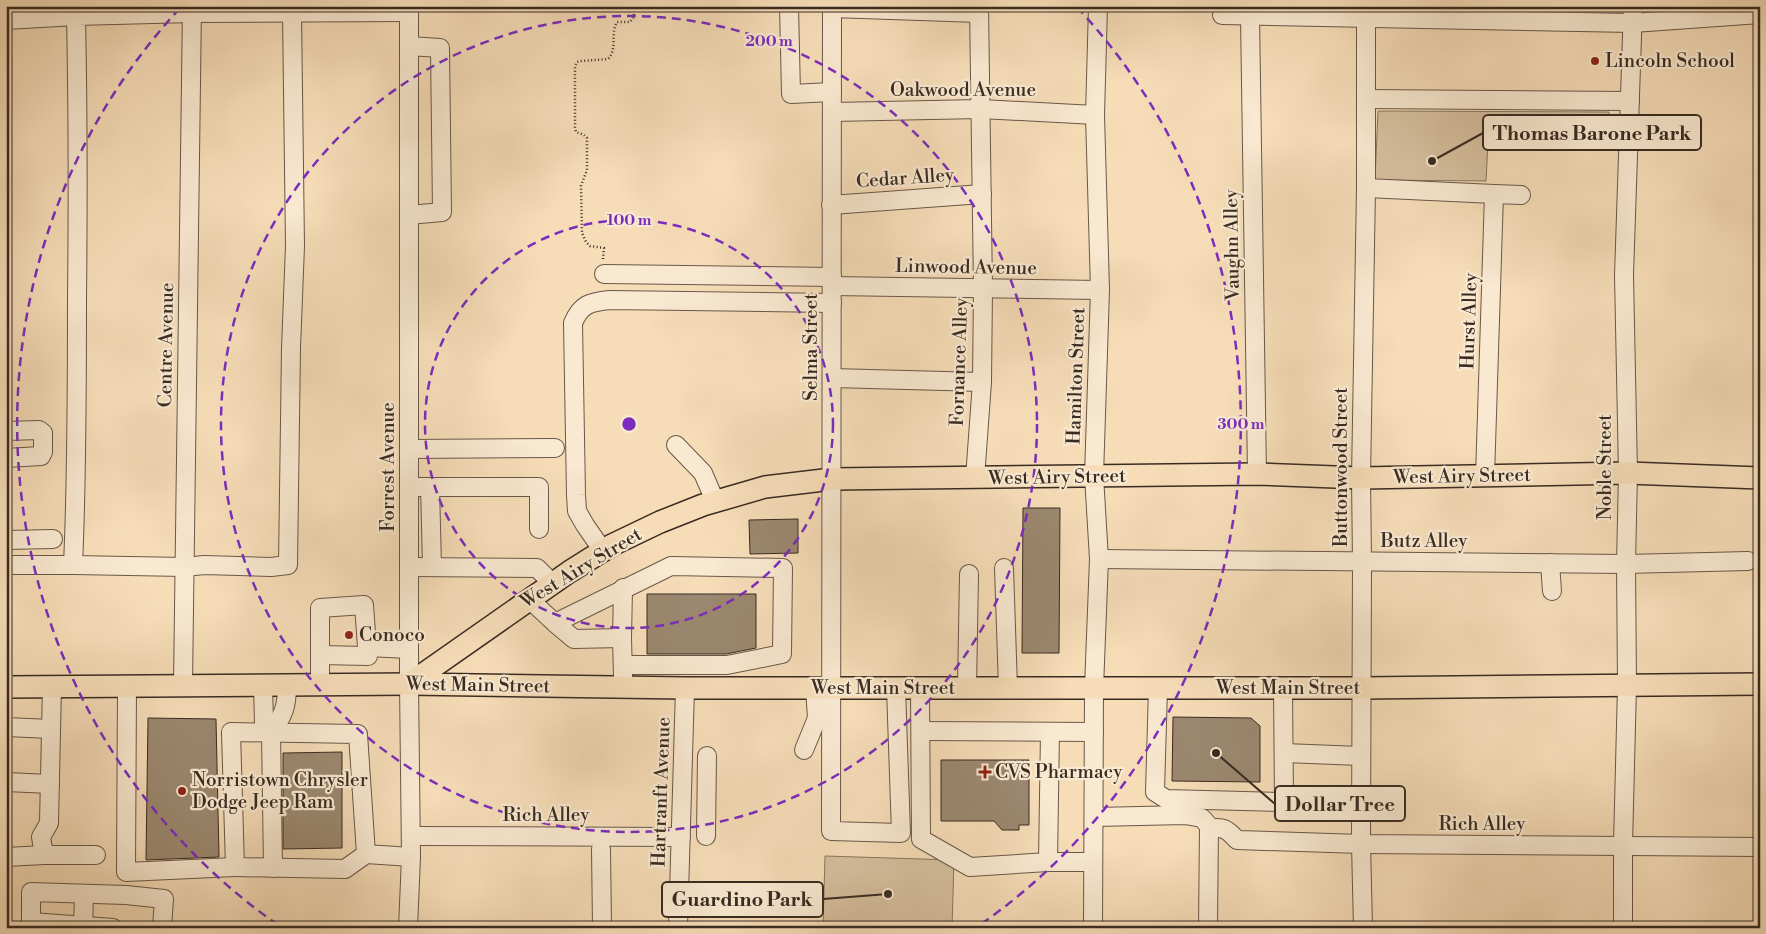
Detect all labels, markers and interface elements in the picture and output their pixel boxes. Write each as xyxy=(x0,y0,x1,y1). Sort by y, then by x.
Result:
text: 200 m xyxy=(745,32,793,51)
place label: Lincoln School xyxy=(1605,49,1735,73)
marker: Lincoln School xyxy=(1589,55,1601,67)
street label: Oakwood Avenue xyxy=(890,78,1036,102)
callout: Thomas Barone Park xyxy=(1483,115,1701,150)
text: Thomas Barone Park xyxy=(1493,122,1692,147)
street label: Cedar Alley xyxy=(855,163,956,193)
street label: Vaughn Alley xyxy=(1219,188,1245,302)
text: 100 m xyxy=(607,211,652,230)
street label: Linwood Avenue xyxy=(895,254,1037,280)
street label: Hurst Alley xyxy=(1455,272,1483,370)
street label: Centre Avenue xyxy=(153,282,179,408)
street label: Selma Street xyxy=(799,293,823,401)
street label: Fornance Alley xyxy=(945,296,973,427)
street label: Hamilton Street xyxy=(1062,307,1090,445)
street label: Buttonwood Street xyxy=(1329,387,1353,548)
street label: Forrest Avenue xyxy=(376,402,400,532)
street label: Noble Street xyxy=(1593,414,1617,520)
centre of rings xyxy=(620,415,638,433)
text: 300 m xyxy=(1218,415,1265,434)
street label: West Airy Street xyxy=(1392,463,1531,489)
street label: West Airy Street xyxy=(987,464,1126,490)
street label: West Airy Street xyxy=(515,522,646,614)
street label: Butz Alley xyxy=(1380,529,1468,553)
place label: Conoco xyxy=(359,623,425,647)
marker: Conoco xyxy=(343,629,355,641)
street label: West Main Street xyxy=(405,672,551,698)
street label: West Main Street xyxy=(810,676,955,700)
street label: West Main Street xyxy=(1215,676,1360,700)
street label: Hartranft Avenue xyxy=(646,717,676,867)
place label: CVS Pharmacy xyxy=(995,760,1123,784)
marker: CVS Pharmacy xyxy=(979,766,991,778)
place label: Norristown Chrysler Dodge Jeep Ram xyxy=(192,768,368,814)
marker: Norristown Chrysler Dodge Jeep Ram xyxy=(176,785,188,797)
callout: Dollar Tree xyxy=(1275,786,1405,821)
text: Dollar Tree xyxy=(1285,793,1395,818)
street label: Rich Alley xyxy=(502,803,590,827)
street label: Rich Alley xyxy=(1438,812,1526,836)
callout: Guardino Park xyxy=(662,882,823,917)
text: Guardino Park xyxy=(671,888,813,913)

